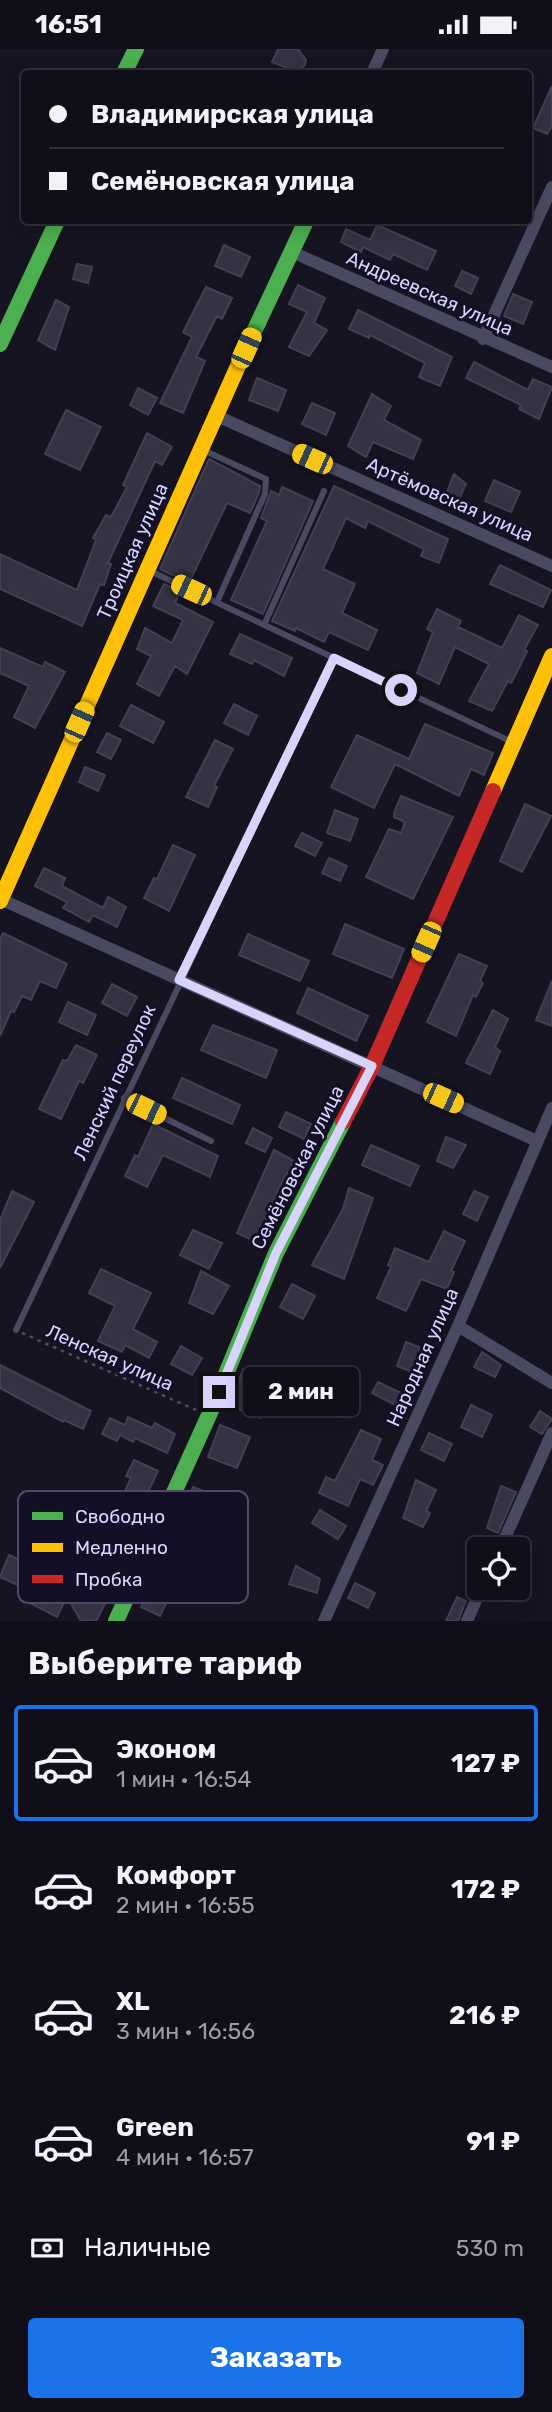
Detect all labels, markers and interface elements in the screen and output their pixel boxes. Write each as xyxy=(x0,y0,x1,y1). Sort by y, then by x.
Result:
text: 16:51 xyxy=(35,9,102,40)
text: Владимирская улица xyxy=(91,99,374,130)
text: Семёновская улица xyxy=(91,166,355,197)
street label: Андреевская улица xyxy=(343,246,517,341)
car xyxy=(228,325,265,371)
car xyxy=(289,441,336,477)
street label: Артёмовская улица xyxy=(363,452,537,547)
street label: Троицкая улица xyxy=(92,479,173,623)
car xyxy=(168,572,215,608)
route start xyxy=(385,674,417,706)
car xyxy=(61,699,98,745)
car xyxy=(408,919,445,965)
street label: Ленский переулок xyxy=(68,1001,161,1164)
car xyxy=(420,1080,467,1116)
street label: Семёновская улица xyxy=(246,1081,349,1253)
car xyxy=(123,1090,170,1128)
street label: Народная улица xyxy=(382,1284,463,1430)
street label: Ленская улица xyxy=(43,1319,177,1396)
callout: 2 мин xyxy=(244,1367,359,1417)
route end xyxy=(203,1376,235,1408)
text: 2 мин xyxy=(268,1377,334,1405)
legend xyxy=(18,1491,248,1603)
text: Свободно xyxy=(75,1505,165,1528)
text: Медленно xyxy=(75,1536,168,1559)
map controls xyxy=(467,1537,530,1600)
button: locate xyxy=(467,1537,530,1600)
text: Пробка xyxy=(75,1568,143,1591)
text: Выберите тариф xyxy=(28,1644,302,1682)
icon: car xyxy=(32,1732,95,1795)
text: Эконом xyxy=(116,1734,216,1765)
text: 127 ₽ xyxy=(451,1748,520,1779)
text: 1 мин · 16:54 xyxy=(116,1765,252,1793)
icon: car xyxy=(32,1858,95,1921)
text: Комфорт xyxy=(116,1860,236,1891)
text: 172 ₽ xyxy=(451,1874,520,1905)
text: 2 мин · 16:55 xyxy=(116,1891,255,1919)
icon: car xyxy=(32,1984,95,2047)
text: XL xyxy=(116,1986,149,2017)
text: 216 ₽ xyxy=(449,2000,520,2031)
text: 3 мин · 16:56 xyxy=(116,2017,255,2045)
icon: car xyxy=(32,2110,95,2173)
text: Green xyxy=(116,2112,194,2143)
text: 91 ₽ xyxy=(466,2126,520,2157)
text: 4 мин · 16:57 xyxy=(116,2143,254,2171)
icon: cash xyxy=(28,2229,66,2267)
text: Наличные xyxy=(84,2232,211,2263)
text: 530 m xyxy=(456,2234,524,2262)
button: Заказать xyxy=(28,2318,524,2398)

